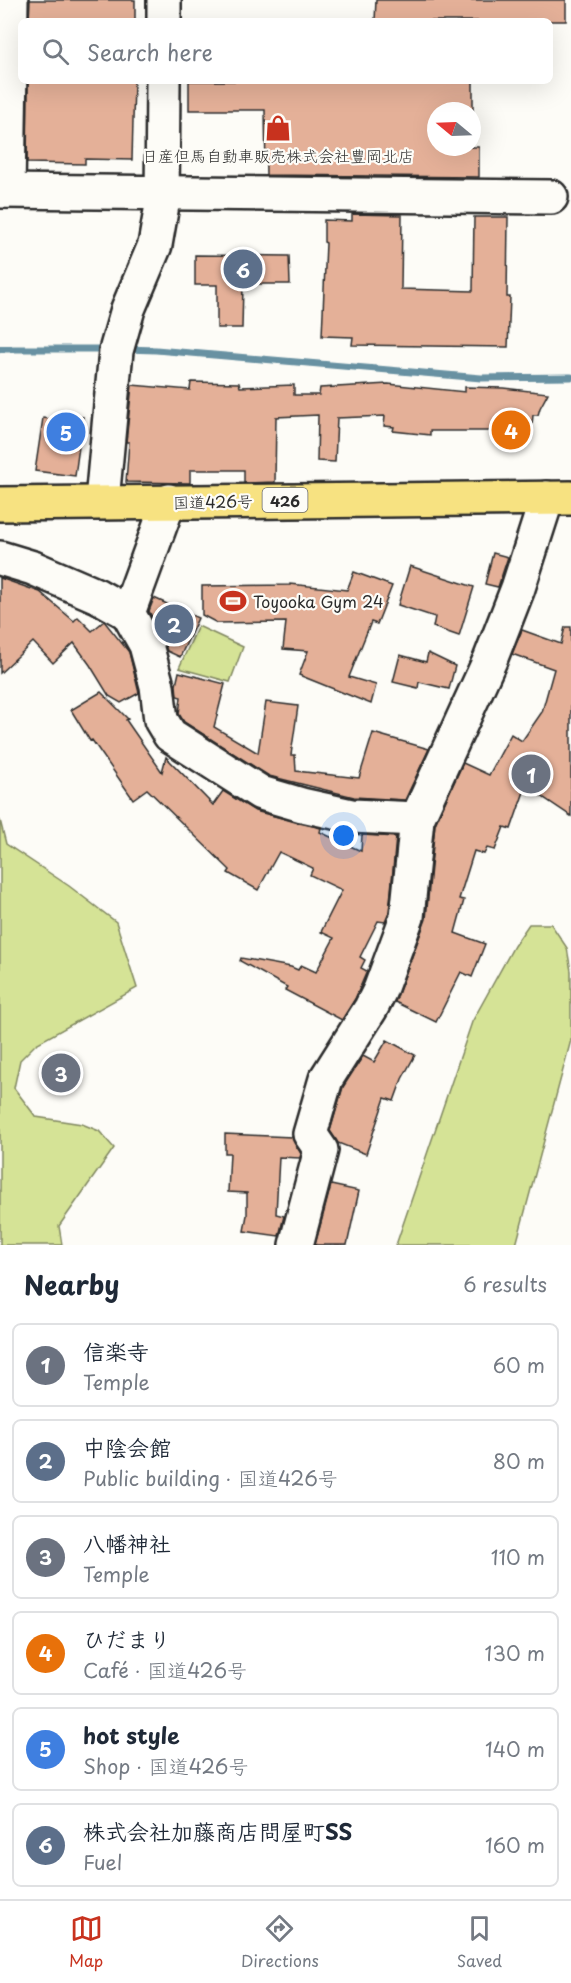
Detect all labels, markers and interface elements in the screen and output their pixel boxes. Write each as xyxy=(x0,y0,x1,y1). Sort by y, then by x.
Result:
search box xyxy=(18,18,553,84)
icon: search xyxy=(39,35,72,68)
text: Search here xyxy=(87,35,213,68)
north arrow xyxy=(427,102,481,156)
shop icon: 日産但馬自動車販売株式会社豊岡北店 xyxy=(263,113,293,143)
place label: 日産但馬自動車販売株式会社豊岡北店 xyxy=(142,143,414,167)
pin: 6 xyxy=(224,246,262,292)
pin: 4 xyxy=(492,408,530,452)
pin: 5 xyxy=(46,410,86,454)
street label: 国道426号 xyxy=(173,488,253,514)
road number: 426 xyxy=(262,488,308,512)
sports icon: Toyooka Gym 24 xyxy=(218,586,248,616)
place label: Toyooka Gym 24 xyxy=(253,589,383,613)
pin: 2 xyxy=(154,602,194,646)
pin: 1 xyxy=(512,752,550,796)
your location xyxy=(329,821,358,850)
pin: 3 xyxy=(42,1050,80,1096)
text: Nearby xyxy=(24,1265,119,1304)
text: 6 results xyxy=(463,1269,547,1299)
text: 信楽寺 xyxy=(83,1334,149,1367)
text: 1 xyxy=(41,1350,50,1380)
text: 60 m xyxy=(493,1350,545,1380)
text: Temple xyxy=(83,1367,150,1397)
text: 中陰会館 xyxy=(83,1430,171,1463)
text: 2 xyxy=(38,1446,53,1476)
text: 80 m xyxy=(493,1446,545,1476)
text: Public building · 国道426号 xyxy=(83,1463,338,1493)
text: 八幡神社 xyxy=(83,1526,171,1559)
text: 3 xyxy=(39,1542,52,1572)
text: 110 m xyxy=(491,1542,545,1572)
text: Temple xyxy=(83,1559,150,1589)
text: ひだまり xyxy=(83,1622,171,1655)
text: 4 xyxy=(39,1638,52,1668)
text: 130 m xyxy=(485,1638,545,1668)
text: Café · 国道426号 xyxy=(83,1655,247,1685)
text: hot style xyxy=(83,1718,180,1751)
text: 5 xyxy=(39,1734,52,1764)
text: 140 m xyxy=(485,1734,545,1764)
text: Shop · 国道426号 xyxy=(83,1751,248,1781)
text: 株式会社加藤商店問屋町SS xyxy=(83,1814,352,1847)
text: 6 xyxy=(38,1830,53,1860)
text: 160 m xyxy=(485,1830,545,1860)
text: Fuel xyxy=(83,1847,122,1877)
tab: Map xyxy=(69,1912,103,1972)
tab: Directions xyxy=(241,1912,319,1972)
tab: Saved xyxy=(457,1912,502,1972)

